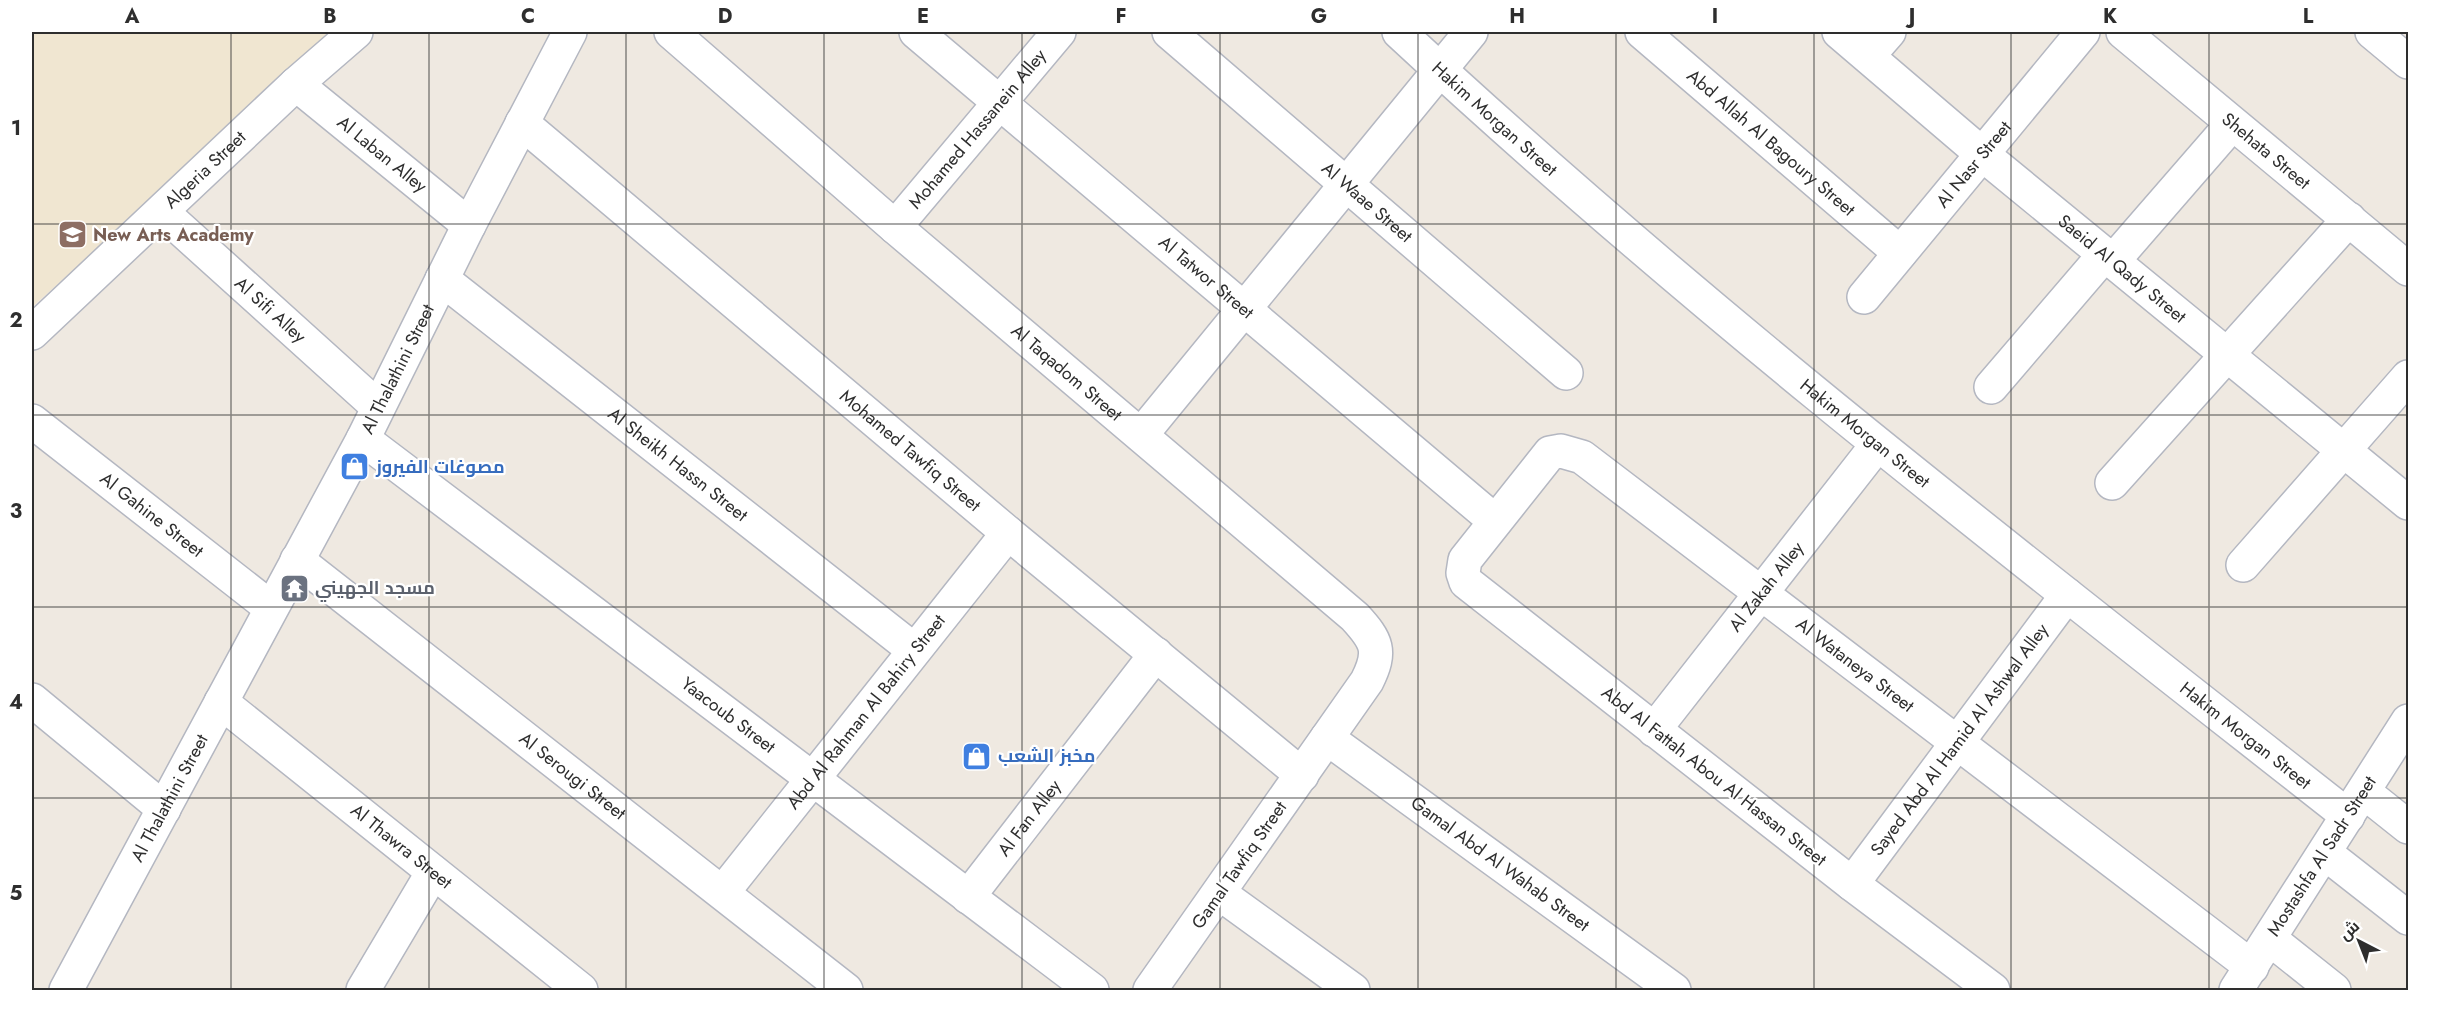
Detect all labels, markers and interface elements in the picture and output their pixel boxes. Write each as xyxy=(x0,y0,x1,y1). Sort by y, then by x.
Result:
text: A xyxy=(124,2,140,31)
text: B xyxy=(323,2,337,31)
text: C xyxy=(521,2,535,31)
text: D xyxy=(718,2,732,31)
text: E xyxy=(917,2,929,31)
text: F xyxy=(1115,2,1127,31)
text: G xyxy=(1311,2,1327,31)
text: H xyxy=(1509,2,1525,31)
text: I xyxy=(1712,2,1718,31)
text: J xyxy=(1905,2,1915,31)
text: K xyxy=(2103,2,2117,31)
text: L xyxy=(2303,2,2314,31)
street label: Mohamed Hassanein Alley xyxy=(903,43,1052,215)
street label: Hakim Morgan Street xyxy=(1426,55,1563,183)
street label: Abd Allah Al Bagoury Street xyxy=(1681,63,1861,223)
street label: Shehata Street xyxy=(2216,106,2316,196)
street label: Al Laban Alley xyxy=(332,110,433,199)
text: 1 xyxy=(11,114,21,143)
street label: Al Nasr Street xyxy=(1930,115,2018,214)
street label: Algeria Street xyxy=(159,124,252,215)
street label: Al Waae Street xyxy=(1316,156,1419,249)
street label: Saeid Al Qady Street xyxy=(2052,208,2192,330)
school or university icon: New Arts Academy xyxy=(56,219,88,251)
place label: New Arts Academy xyxy=(93,222,254,248)
street label: Al Tatwor Street xyxy=(1153,229,1260,325)
street label: Al Sifi Alley xyxy=(229,271,312,349)
street label: Al Thalathini Street xyxy=(355,299,441,438)
text: 2 xyxy=(9,306,23,335)
street label: Al Taqadom Street xyxy=(1006,318,1128,428)
street label: Hakim Morgan Street xyxy=(1794,373,1936,494)
street label: Mohamed Tawfiq Street xyxy=(834,383,987,518)
street label: Al Sheikh Hassn Street xyxy=(602,401,754,528)
shop icon: مصوغات الفيروز xyxy=(339,451,371,483)
place label: مصوغات الفيروز xyxy=(375,454,505,480)
street label: Al Gahine Street xyxy=(94,466,210,564)
text: 3 xyxy=(10,497,22,526)
street label: Al Zakah Alley xyxy=(1722,536,1810,637)
temple icon: مسجد الجهيني xyxy=(278,572,310,604)
place label: مسجد الجهيني xyxy=(315,575,435,603)
street label: Abd Al Rahman Al Bahiry Street xyxy=(780,608,952,815)
street label: Al Wataneya Street xyxy=(1790,611,1920,719)
street label: Sayed Abd Al Hamid Al Ashwal Alley xyxy=(1864,618,2055,861)
street label: Yaacoub Street xyxy=(676,671,782,760)
street label: Hakim Morgan Street xyxy=(2174,676,2317,796)
street label: Abd Al Fattah Abou Al Hassan Street xyxy=(1596,680,1833,873)
text: 4 xyxy=(9,688,23,717)
street label: Al Serougi Street xyxy=(514,726,632,826)
street label: Al Thalathini Street xyxy=(124,729,215,867)
shop icon: مخبز الشعب xyxy=(961,740,993,772)
place label: مخبز الشعب xyxy=(998,743,1095,769)
street label: Mostashfa Al Sadr Street xyxy=(2261,770,2383,941)
street label: Al Fan Alley xyxy=(991,774,1067,862)
street label: Gamal Abd Al Wahab Street xyxy=(1405,790,1596,938)
street label: Gamal Tawfiq Street xyxy=(1185,795,1293,934)
street label: Al Thawra Street xyxy=(345,798,458,895)
text: 5 xyxy=(10,879,23,908)
north arrow xyxy=(2329,911,2389,971)
text: ش xyxy=(2334,915,2365,946)

